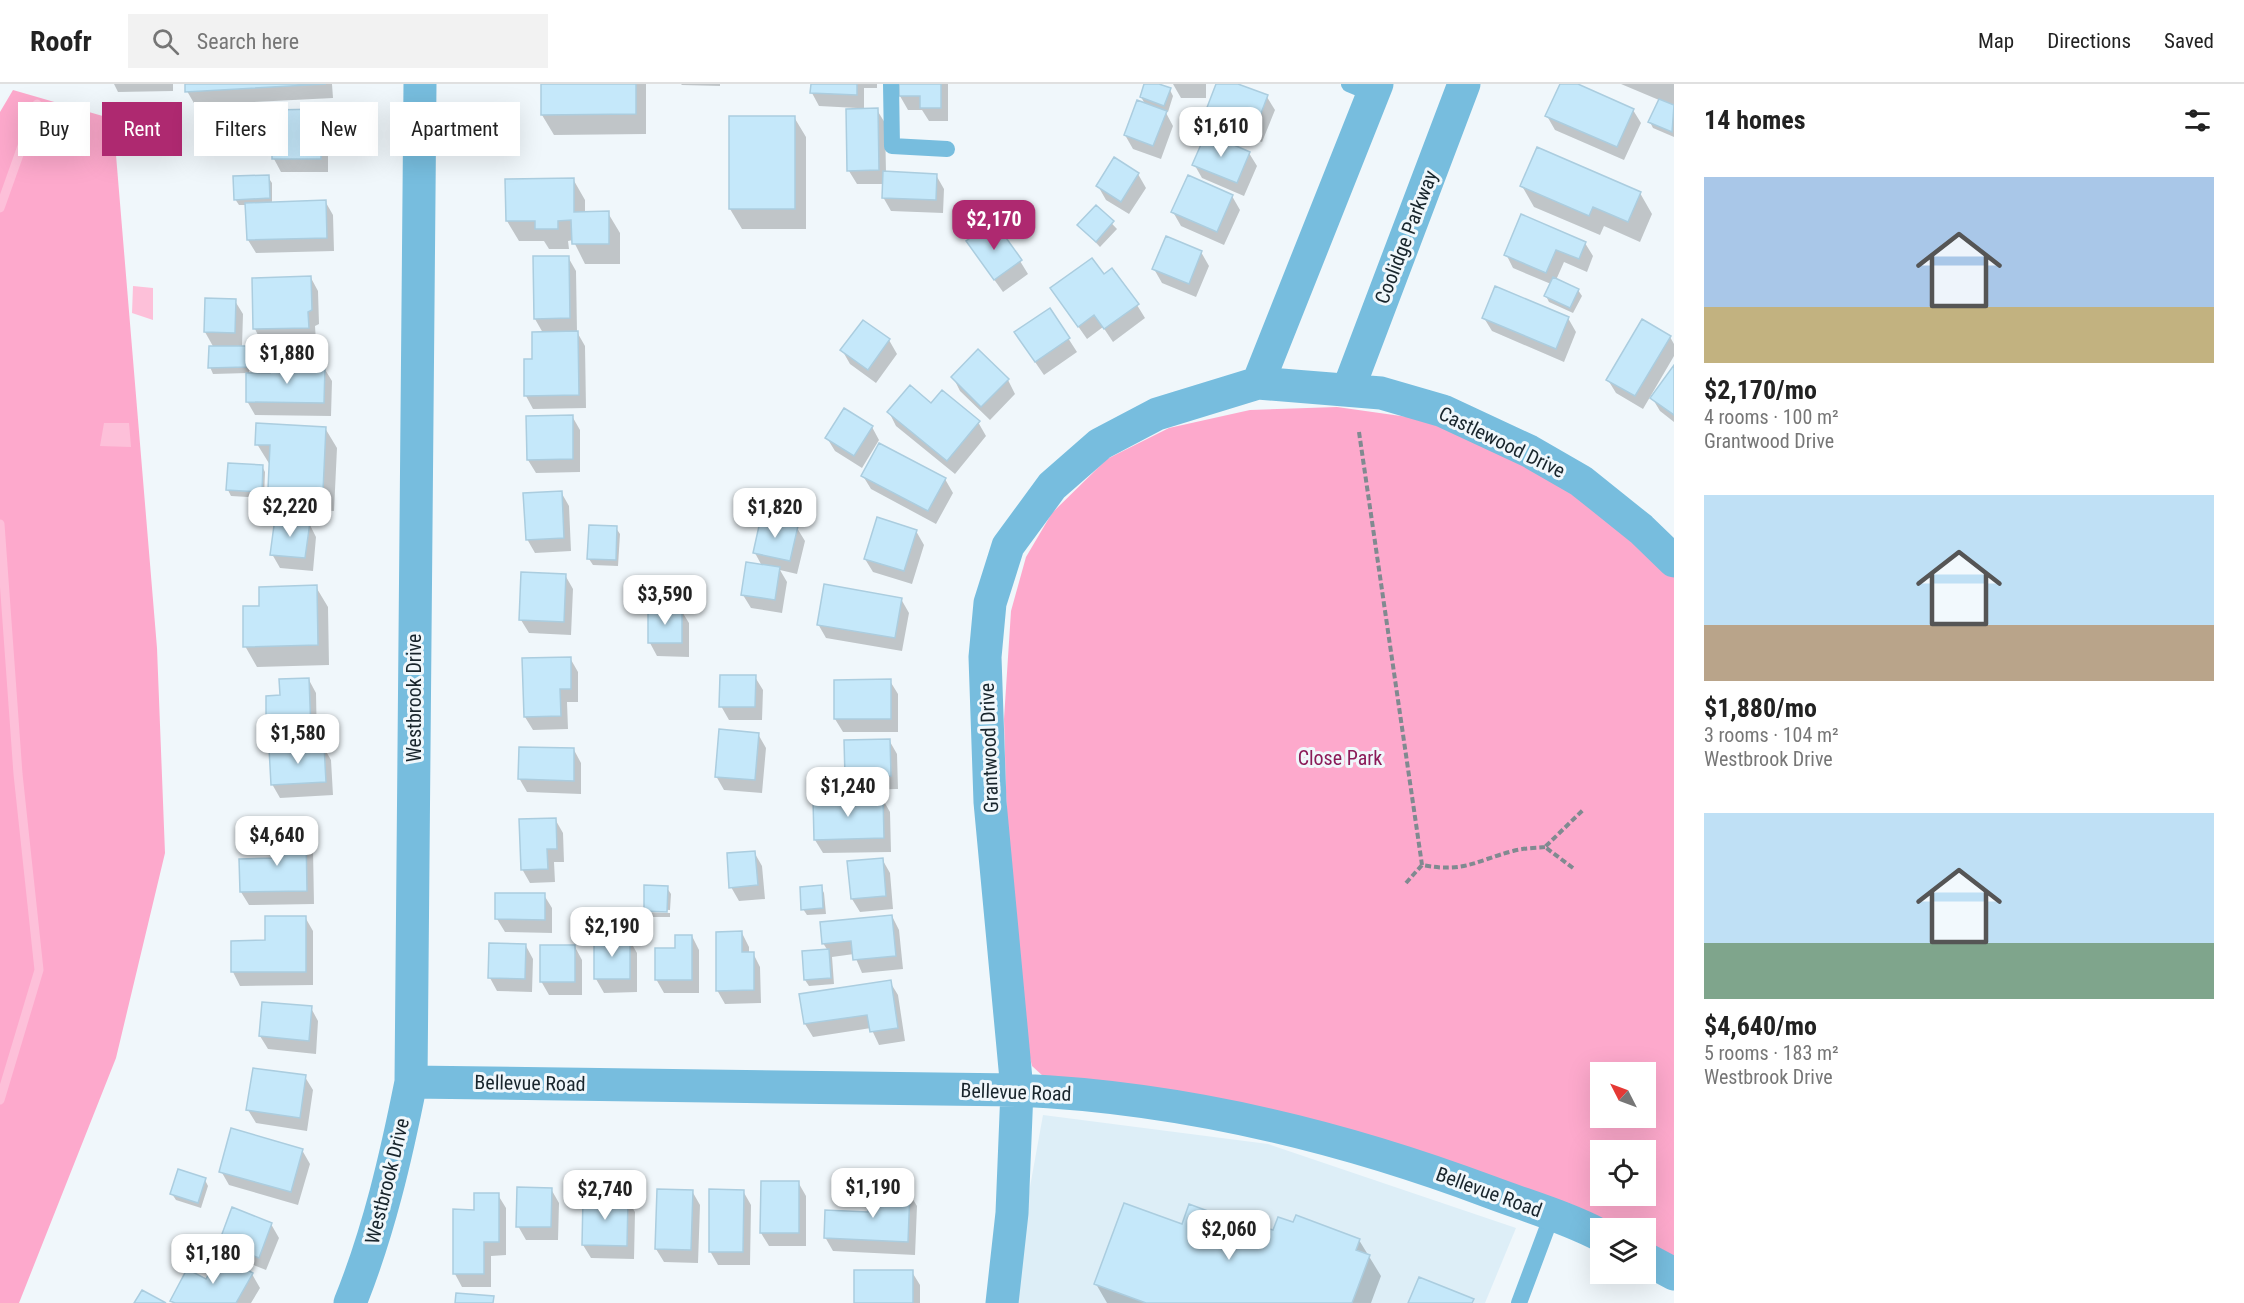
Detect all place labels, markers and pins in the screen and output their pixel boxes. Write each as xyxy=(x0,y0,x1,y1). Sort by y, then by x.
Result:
pin: $1,610 xyxy=(1172,107,1270,158)
pin: $2,170 xyxy=(945,200,1043,251)
pin: $1,880 xyxy=(238,334,336,385)
pin: $2,220 xyxy=(241,487,339,538)
pin: $1,820 xyxy=(726,488,824,539)
pin: $3,590 xyxy=(616,575,714,626)
pin: $1,580 xyxy=(249,714,347,765)
pin: $1,240 xyxy=(799,767,897,818)
pin: $4,640 xyxy=(228,816,326,867)
pin: $2,190 xyxy=(563,907,661,958)
pin: $1,190 xyxy=(824,1168,922,1219)
pin: $2,740 xyxy=(556,1170,654,1221)
pin: $2,060 xyxy=(1180,1210,1278,1261)
pin: $1,180 xyxy=(164,1234,262,1285)

